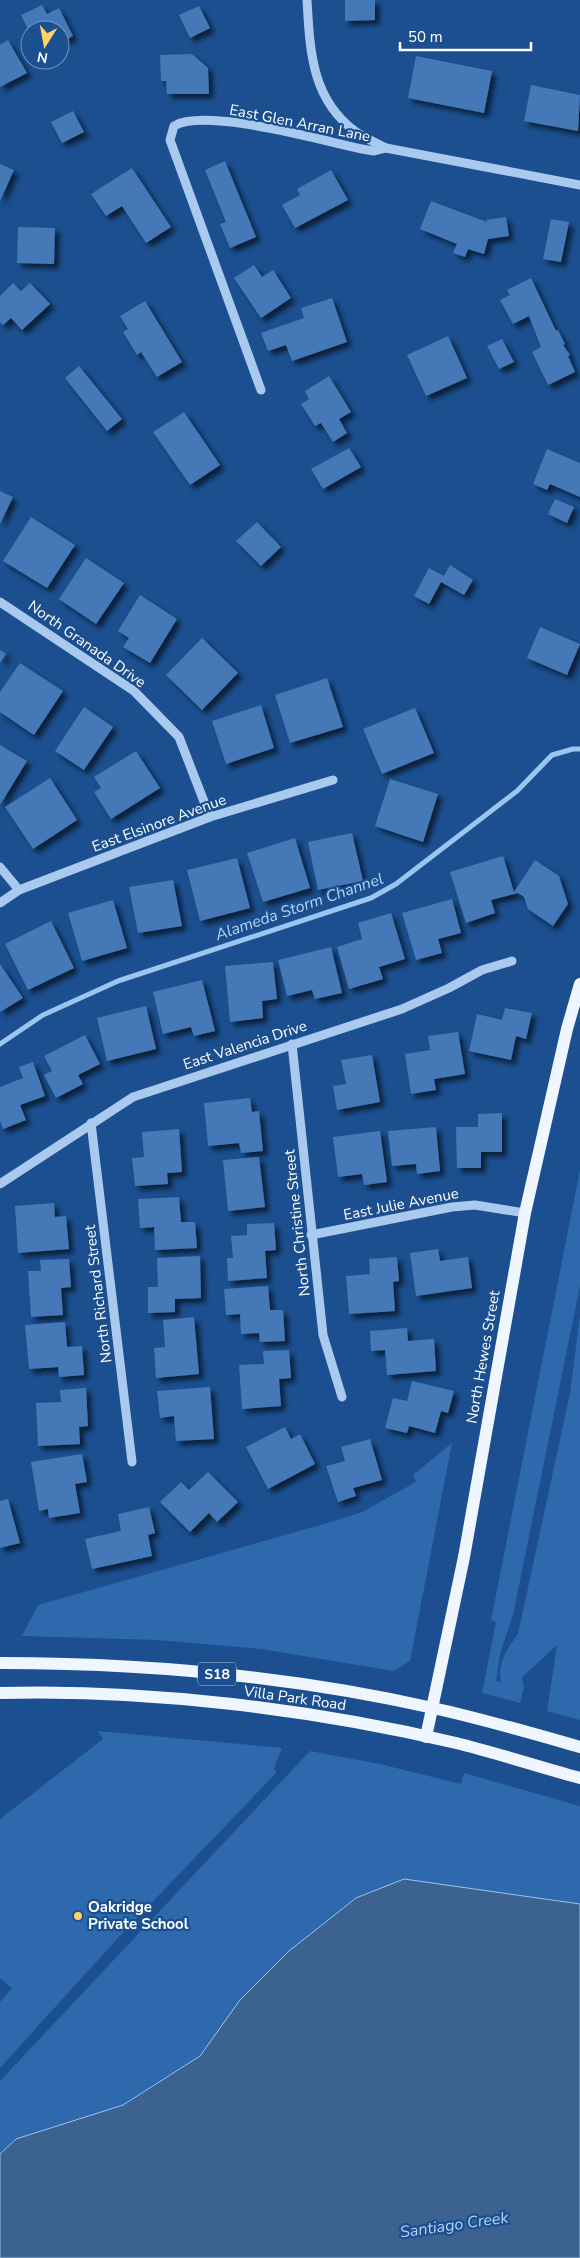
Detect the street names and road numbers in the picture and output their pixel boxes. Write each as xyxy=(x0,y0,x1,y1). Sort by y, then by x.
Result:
street label: East Glen Arran Lane xyxy=(228,100,372,146)
street label: North Granada Drive xyxy=(24,596,150,692)
street label: East Elsinore Avenue xyxy=(89,789,229,857)
street label: East Valencia Drive xyxy=(181,1016,309,1074)
street label: North Christine Street xyxy=(279,1148,315,1297)
street label: East Julie Avenue xyxy=(342,1183,460,1225)
street label: North Richard Street xyxy=(80,1223,116,1364)
street label: North Hewes Street xyxy=(461,1288,505,1425)
road number: S18 xyxy=(198,1662,236,1686)
street label: Villa Park Road xyxy=(242,1681,347,1715)

